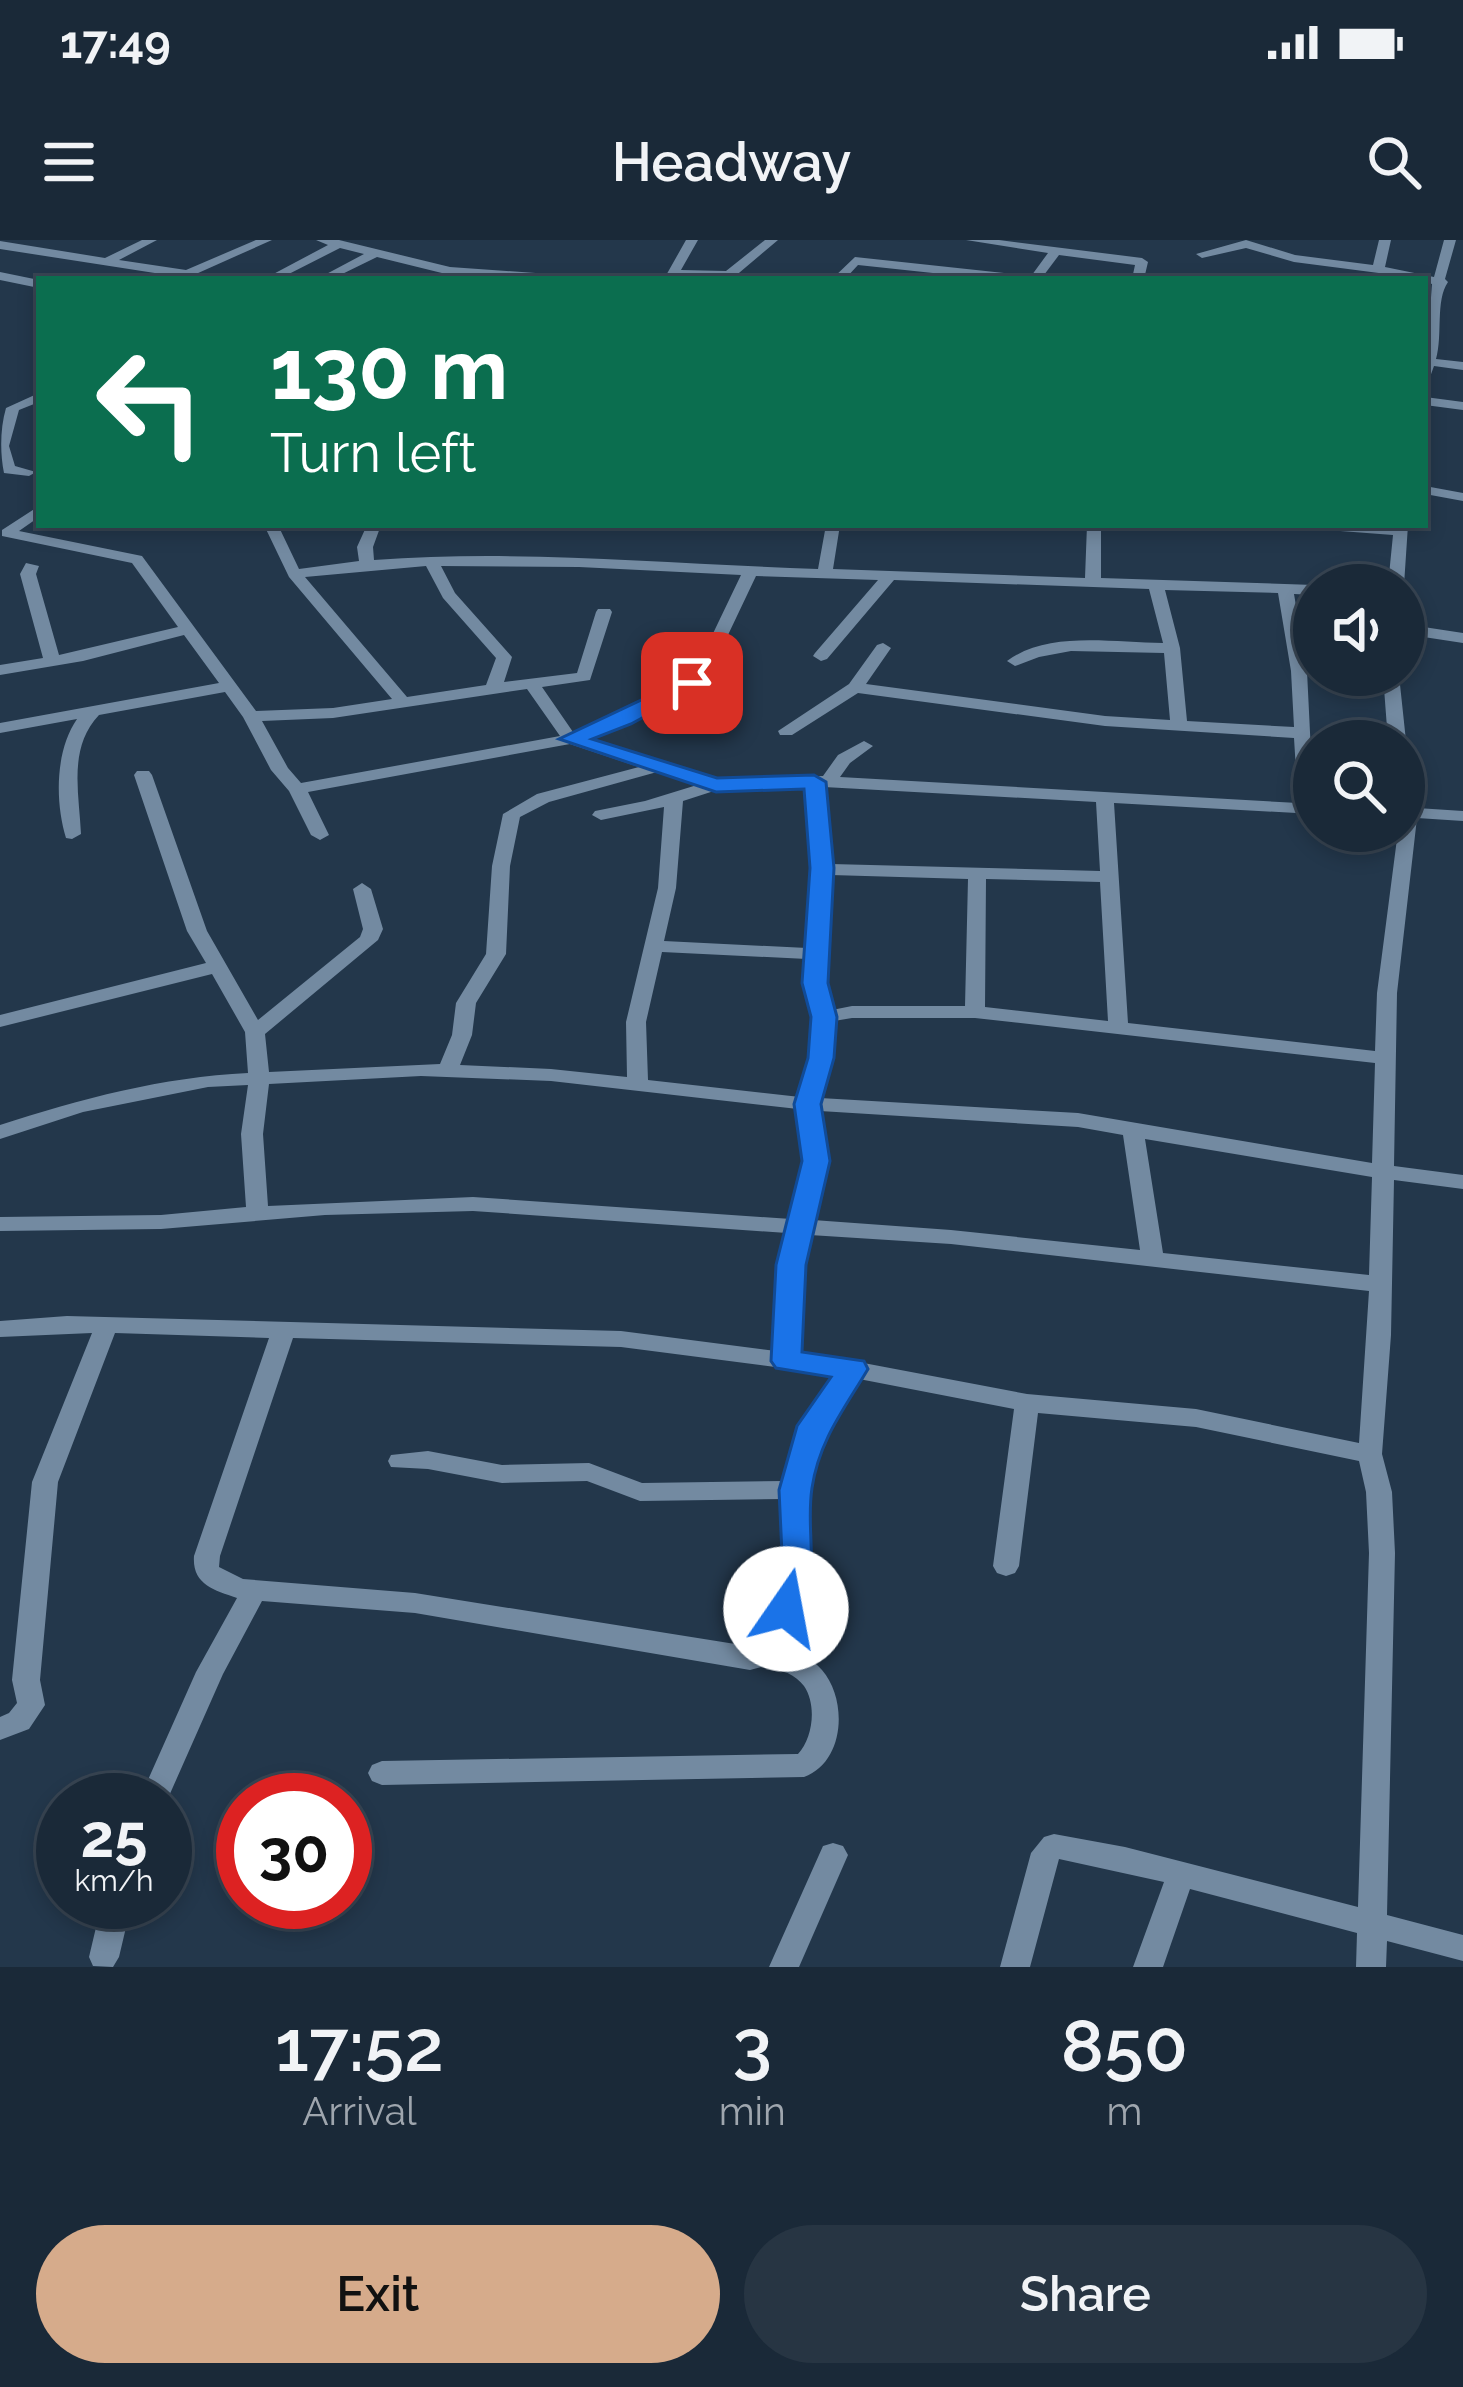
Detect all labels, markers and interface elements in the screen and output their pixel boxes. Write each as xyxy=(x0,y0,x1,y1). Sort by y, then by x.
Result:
text: 17:49 xyxy=(60,16,171,69)
icon: menu xyxy=(36,129,102,195)
icon: search xyxy=(1361,129,1427,195)
text: Headway xyxy=(612,130,851,194)
text: 130 m xyxy=(270,320,508,419)
icon: left xyxy=(72,324,228,480)
text: Turn left xyxy=(270,421,477,485)
map controls xyxy=(1293,564,1425,852)
button: sound xyxy=(1293,564,1425,696)
pin xyxy=(641,632,743,734)
icon: arrive xyxy=(659,650,725,716)
button: search xyxy=(1293,720,1425,852)
position arrow xyxy=(723,1546,849,1672)
speed limit sign: 30 xyxy=(216,1773,372,1929)
text: 25 xyxy=(80,1801,148,1871)
text: km/h xyxy=(74,1863,154,1898)
text: 17:52 xyxy=(275,2003,444,2088)
text: 3 xyxy=(732,2003,772,2088)
text: 850 xyxy=(1061,2003,1188,2088)
text: Arrival xyxy=(302,2088,417,2134)
text: min xyxy=(719,2088,786,2134)
text: m xyxy=(1106,2088,1142,2134)
button: Exit xyxy=(36,2225,720,2363)
button: Share xyxy=(744,2225,1427,2363)

